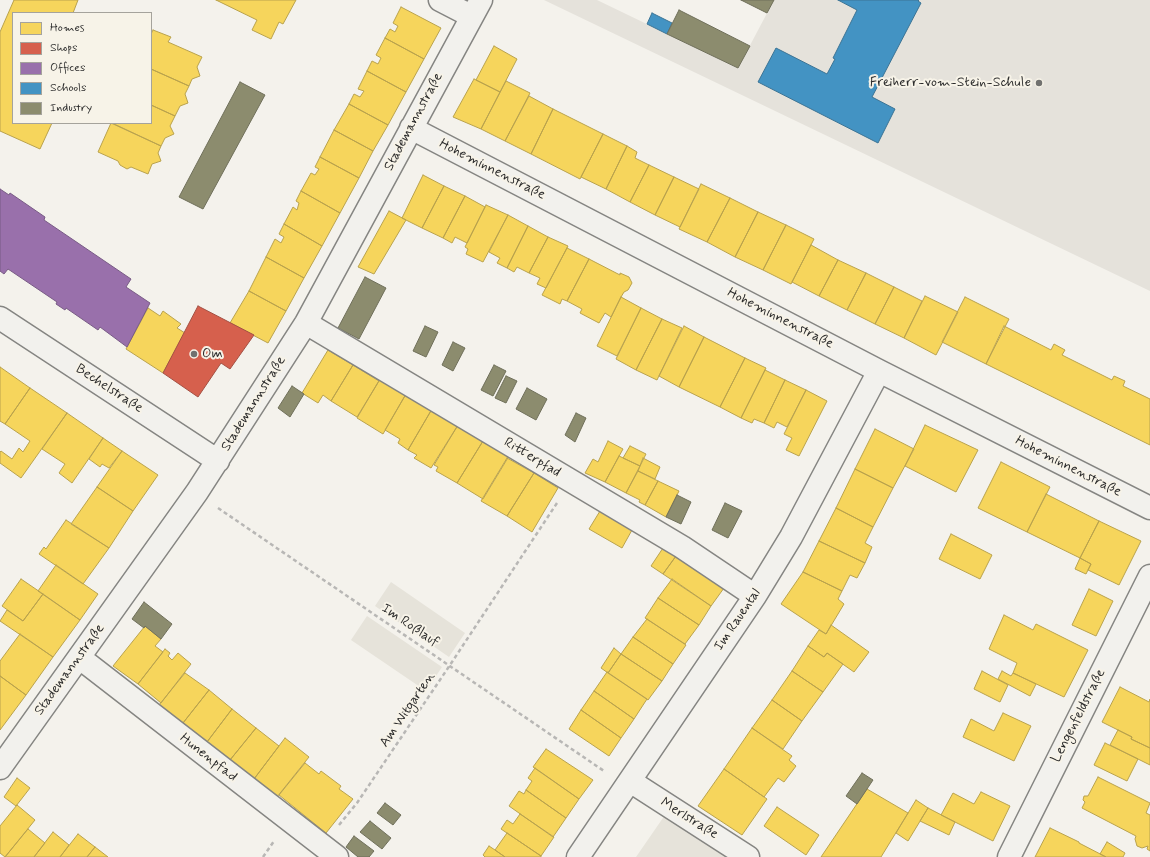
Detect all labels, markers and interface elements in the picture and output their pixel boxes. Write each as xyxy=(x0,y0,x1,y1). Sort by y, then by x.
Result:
legend xyxy=(12,12,152,124)
text: Homes xyxy=(50,20,85,36)
text: Shops xyxy=(50,40,77,56)
text: Offices xyxy=(50,60,85,76)
street label: Stademannstraße xyxy=(381,70,447,174)
place label: Freiherr-vom-Stein-Schule xyxy=(870,75,1031,91)
marker: Freiherr-vom-Stein-Schule xyxy=(1034,78,1044,88)
text: Schools xyxy=(50,80,86,96)
text: Industry xyxy=(50,100,92,116)
street label: Hoheminnenstraße xyxy=(436,136,548,204)
street label: Hoheminnenstraße xyxy=(724,285,836,353)
place label: Om xyxy=(202,346,223,362)
marker: Om xyxy=(189,349,199,359)
street label: Stademannstraße xyxy=(218,353,290,455)
street label: Bechelstraße xyxy=(72,361,146,417)
street label: Hoheminnenstraße xyxy=(1012,433,1124,501)
street label: Ritterpfad xyxy=(501,435,563,481)
street label: Im Rauental xyxy=(711,586,765,654)
street label: Im Roßlauf xyxy=(378,601,442,651)
street label: Stademannstraße xyxy=(31,621,109,719)
street label: Lengenfeldstraße xyxy=(1048,666,1110,766)
street label: Am Witgarten xyxy=(377,669,439,751)
street label: Hunenpfad xyxy=(176,730,240,786)
street label: Merlstraße xyxy=(657,795,721,843)

